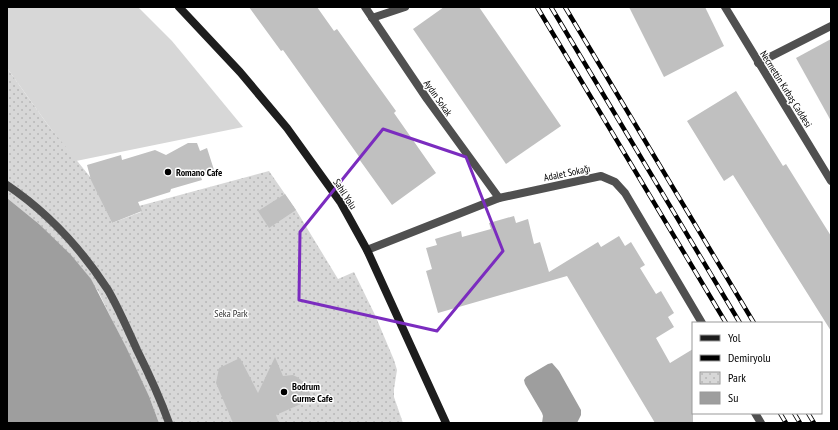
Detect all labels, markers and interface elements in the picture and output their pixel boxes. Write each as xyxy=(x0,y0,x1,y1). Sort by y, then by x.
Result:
street label: Necmettin Kırbaş Caddesi xyxy=(757,48,815,130)
street label: Aydın Sokak xyxy=(421,77,455,119)
street label: Adalet Sokağı xyxy=(542,162,592,184)
place label: Romano Cafe xyxy=(176,166,222,179)
marker: Romano Cafe xyxy=(163,167,173,177)
street label: Sahil Yolu xyxy=(330,176,360,212)
park label: Seka Park xyxy=(214,307,248,320)
legend xyxy=(692,322,822,414)
text: Yol xyxy=(728,330,741,345)
text: Demiryolu xyxy=(728,350,771,365)
text: Park xyxy=(728,370,746,385)
place label: Bodrum Gurme Cafe xyxy=(292,380,333,405)
marker: Bodrum Gurme Cafe xyxy=(279,387,289,397)
text: Su xyxy=(728,390,738,405)

